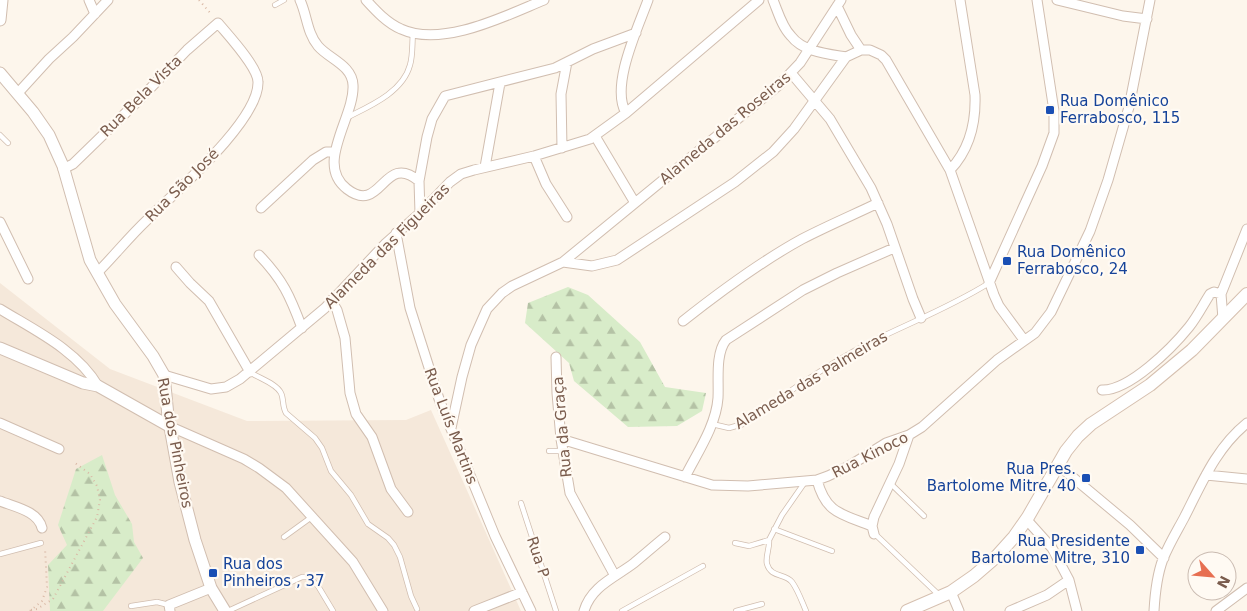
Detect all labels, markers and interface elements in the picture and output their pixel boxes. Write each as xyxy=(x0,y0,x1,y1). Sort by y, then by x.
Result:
street label: Rua Bela Vista xyxy=(97,52,185,140)
street label: Alameda das Roseiras xyxy=(656,68,794,188)
place label: Rua Domênico Ferrabosco, 115 xyxy=(1060,92,1180,127)
marker: Rua Domênico Ferrabosco, 115 xyxy=(1044,104,1056,116)
street label: Rua São José xyxy=(142,145,222,225)
street label: Alameda das Figueiras xyxy=(321,180,453,312)
place label: Rua Domênico Ferrabosco, 24 xyxy=(1017,243,1128,278)
marker: Rua Domênico Ferrabosco, 24 xyxy=(1001,255,1013,267)
street label: Alameda das Palmeiras xyxy=(731,327,891,433)
street label: Rua Luís Martins xyxy=(421,365,482,487)
street label: Rua dos Pinheiros xyxy=(154,376,197,510)
street label: Rua da Graça xyxy=(549,376,575,478)
street label: Rua Kinoco xyxy=(829,428,911,482)
place label: Rua Pres. Bartolome Mitre, 40 xyxy=(927,460,1076,495)
marker: Rua Pres. Bartolome Mitre, 40 xyxy=(1080,472,1092,484)
place label: Rua Presidente Bartolome Mitre, 310 xyxy=(971,532,1130,567)
street label: Rua P xyxy=(523,534,553,580)
marker: Rua Presidente Bartolome Mitre, 310 xyxy=(1134,544,1146,556)
north arrow xyxy=(1187,551,1237,601)
place label: Rua dos Pinheiros , 37 xyxy=(223,555,325,590)
marker: Rua dos Pinheiros , 37 xyxy=(207,567,219,579)
text: N xyxy=(1214,573,1233,591)

